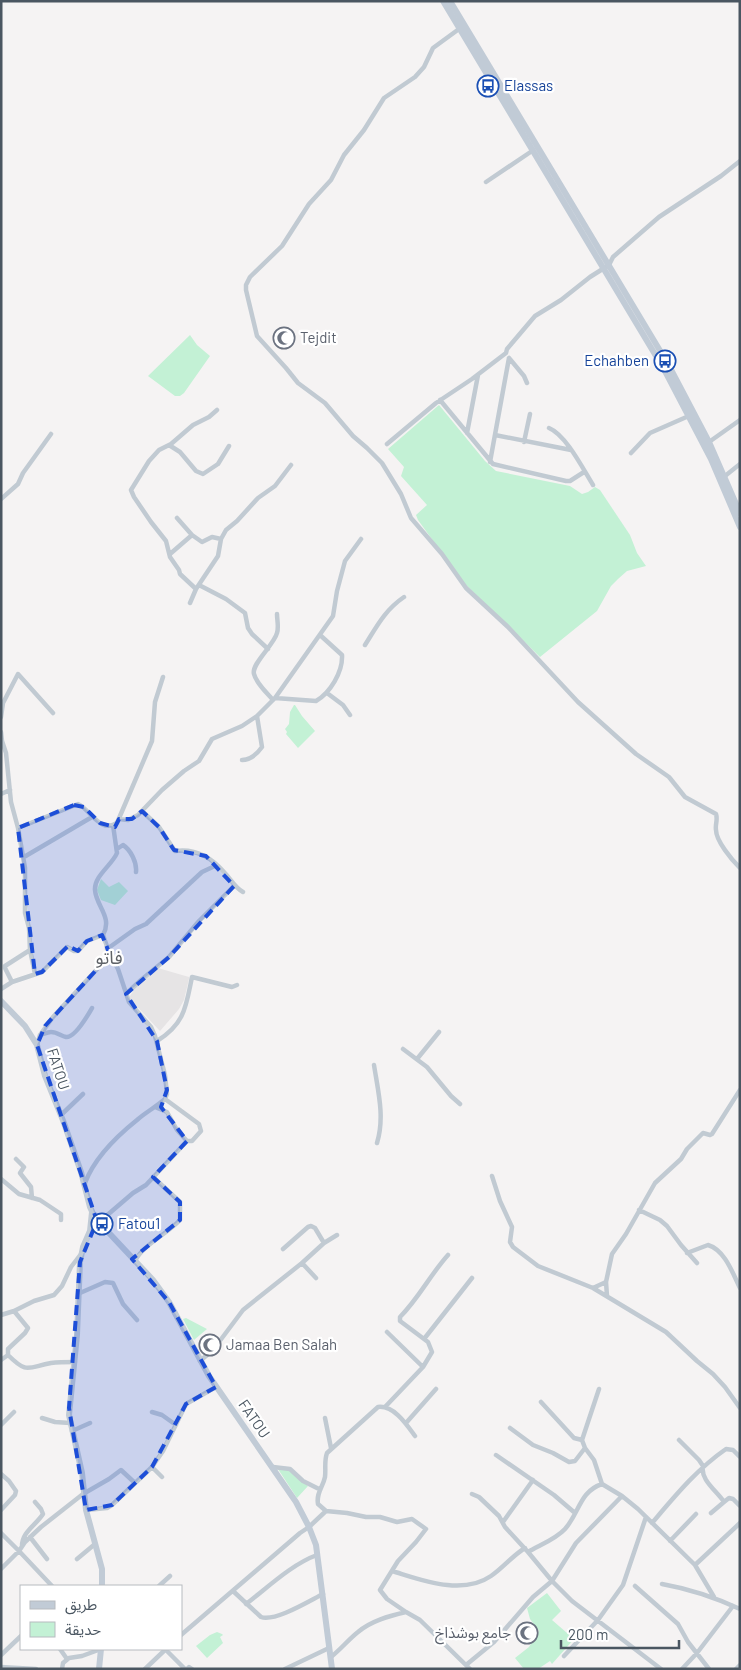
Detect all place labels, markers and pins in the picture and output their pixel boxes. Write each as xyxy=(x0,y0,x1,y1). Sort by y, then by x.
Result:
bus stop icon: Elassas xyxy=(476,74,500,98)
place label: Elassas xyxy=(504,76,553,94)
mosque icon: Tejdit xyxy=(272,326,296,350)
place label: Tejdit xyxy=(300,328,337,346)
bus stop icon: Echahben xyxy=(653,349,677,373)
place label: Echahben xyxy=(584,351,649,369)
bus stop icon: Fatou1 xyxy=(90,1212,114,1236)
place label: Fatou1 xyxy=(118,1214,160,1232)
mosque icon: Jamaa Ben Salah xyxy=(198,1333,222,1357)
place label: Jamaa Ben Salah xyxy=(226,1335,337,1353)
mosque icon: جامع بوشذاخ xyxy=(515,1621,539,1645)
place label: جامع بوشذاخ xyxy=(435,1623,511,1645)

